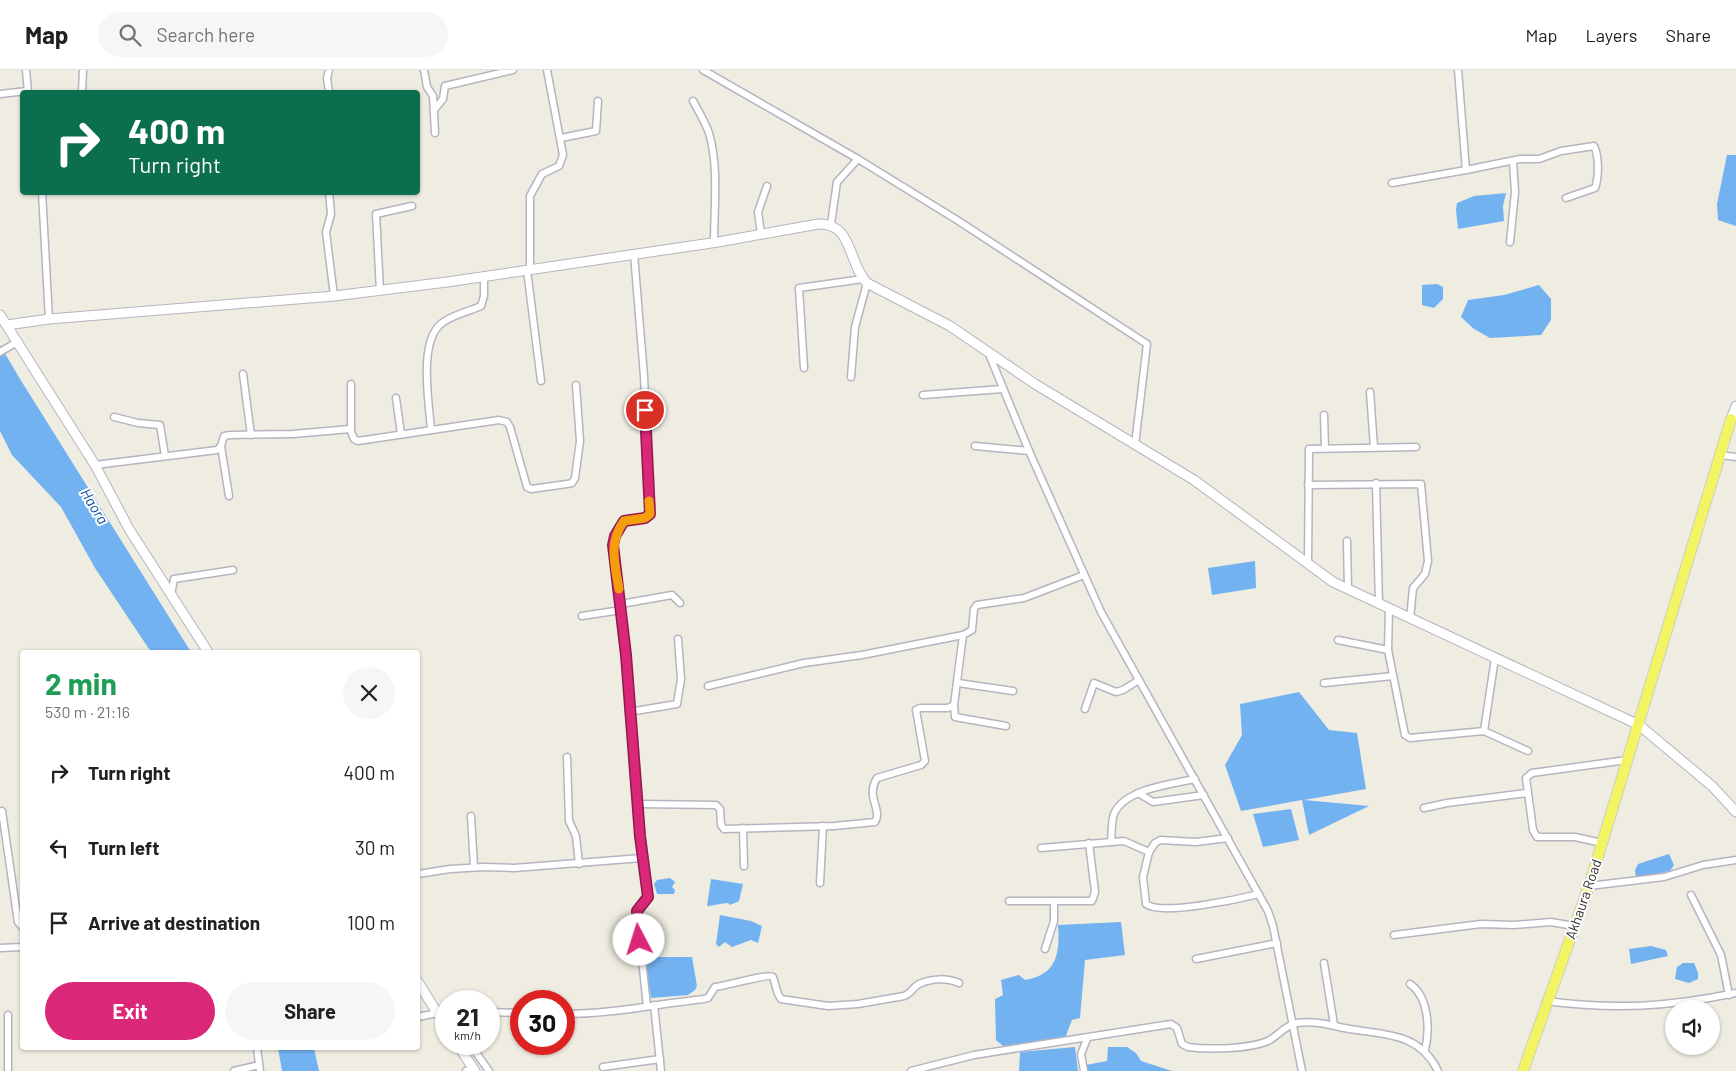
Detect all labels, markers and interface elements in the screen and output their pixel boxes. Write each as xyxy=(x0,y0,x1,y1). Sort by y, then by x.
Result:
search box xyxy=(98,12,448,57)
text: Map xyxy=(25,20,68,49)
icon: search xyxy=(116,21,144,49)
text: Search here xyxy=(156,23,255,46)
text: Map xyxy=(1525,24,1557,46)
text: Layers xyxy=(1585,24,1638,46)
text: Share xyxy=(1666,24,1711,46)
text: 400 m xyxy=(128,109,225,151)
icon: right xyxy=(45,110,110,175)
text: Turn right xyxy=(128,151,221,177)
pin xyxy=(624,389,666,431)
icon: arrive xyxy=(631,396,659,424)
water label: Haora xyxy=(77,485,113,527)
text: 2 min xyxy=(45,665,117,701)
button: close xyxy=(343,667,395,719)
text: 530 m · 21:16 xyxy=(45,702,130,721)
icon: right xyxy=(45,759,73,787)
text: Turn right xyxy=(88,761,170,784)
text: 400 m xyxy=(344,761,395,784)
icon: left xyxy=(45,834,73,862)
text: Turn left xyxy=(88,836,159,859)
text: 30 m xyxy=(355,836,395,859)
street label: Akhaura Road xyxy=(1561,857,1605,941)
icon: arrive xyxy=(45,909,73,937)
text: Arrive at destination xyxy=(88,911,260,934)
text: 100 m xyxy=(347,911,395,934)
position arrow xyxy=(612,913,664,965)
button: Exit xyxy=(45,982,215,1040)
button: Share xyxy=(225,982,395,1040)
speed limit sign: 30 xyxy=(510,990,575,1055)
map controls xyxy=(1665,1000,1720,1055)
button: sound xyxy=(1665,1000,1720,1055)
text: 21 xyxy=(456,1001,479,1031)
text: km/h xyxy=(454,1028,481,1042)

